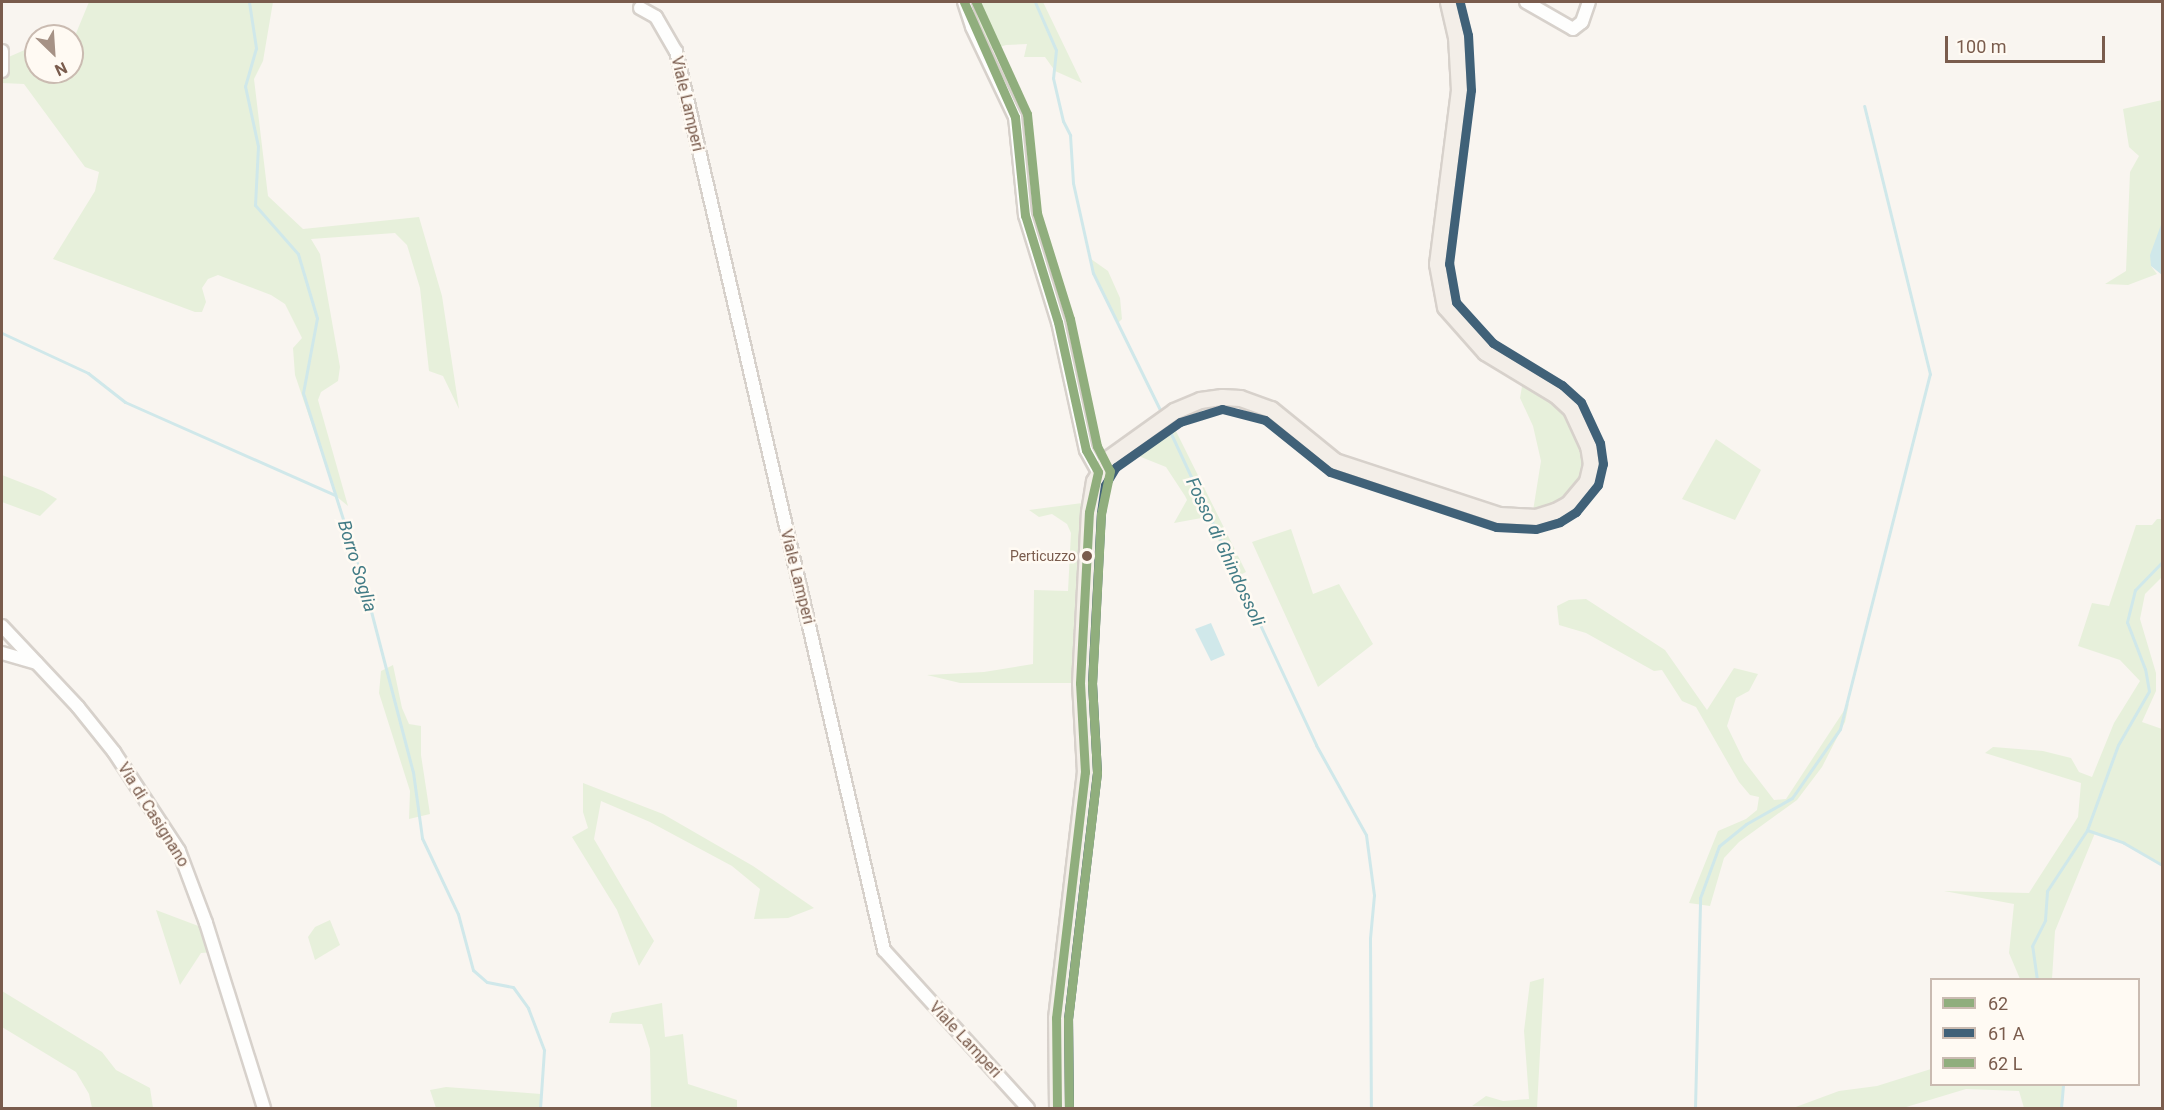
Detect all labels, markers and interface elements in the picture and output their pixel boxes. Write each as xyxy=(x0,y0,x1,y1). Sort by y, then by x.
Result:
north arrow xyxy=(24,24,84,84)
scale bar xyxy=(1948,24,2108,62)
text: 100 m xyxy=(1956,36,2007,57)
street label: Viale Lamperi xyxy=(667,54,707,154)
text: N xyxy=(52,58,70,80)
water label: Fosso di Ghindossoli xyxy=(1181,474,1269,630)
water label: Borro Soglia xyxy=(333,517,381,615)
street label: Viale Lamperi xyxy=(776,527,818,627)
place label: Perticuzzo xyxy=(1010,548,1076,564)
marker: Perticuzzo xyxy=(1081,550,1093,562)
street label: Via di Casignano xyxy=(113,759,193,871)
legend xyxy=(1930,978,2140,1086)
text: 62 xyxy=(1988,993,2008,1014)
street label: Viale Lamperi xyxy=(925,998,1005,1082)
text: 61 A xyxy=(1988,1023,2024,1044)
text: 62 L xyxy=(1988,1053,2022,1074)

